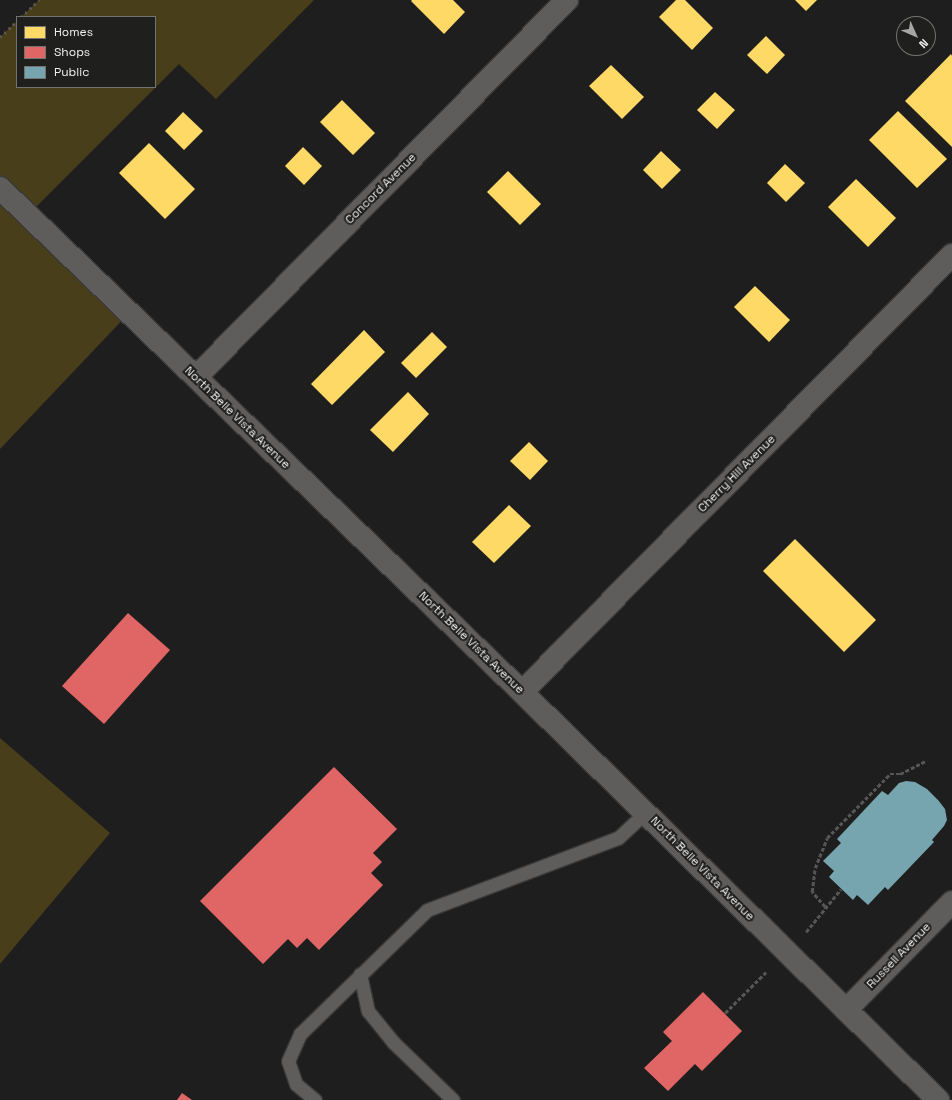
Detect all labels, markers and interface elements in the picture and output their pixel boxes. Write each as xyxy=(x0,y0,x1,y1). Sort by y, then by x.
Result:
legend xyxy=(16,16,156,88)
north arrow xyxy=(896,16,936,56)
text: Homes xyxy=(54,24,93,40)
text: N xyxy=(916,36,931,51)
text: Shops xyxy=(54,44,90,60)
text: Public xyxy=(54,64,89,80)
street label: Concord Avenue xyxy=(342,150,420,228)
street label: North Belle Vista Avenue xyxy=(181,364,293,472)
street label: Cherry Hill Avenue xyxy=(695,432,779,516)
street label: North Belle Vista Avenue xyxy=(415,589,527,697)
street label: North Belle Vista Avenue xyxy=(647,814,757,924)
street label: Russell Avenue xyxy=(864,920,934,992)

